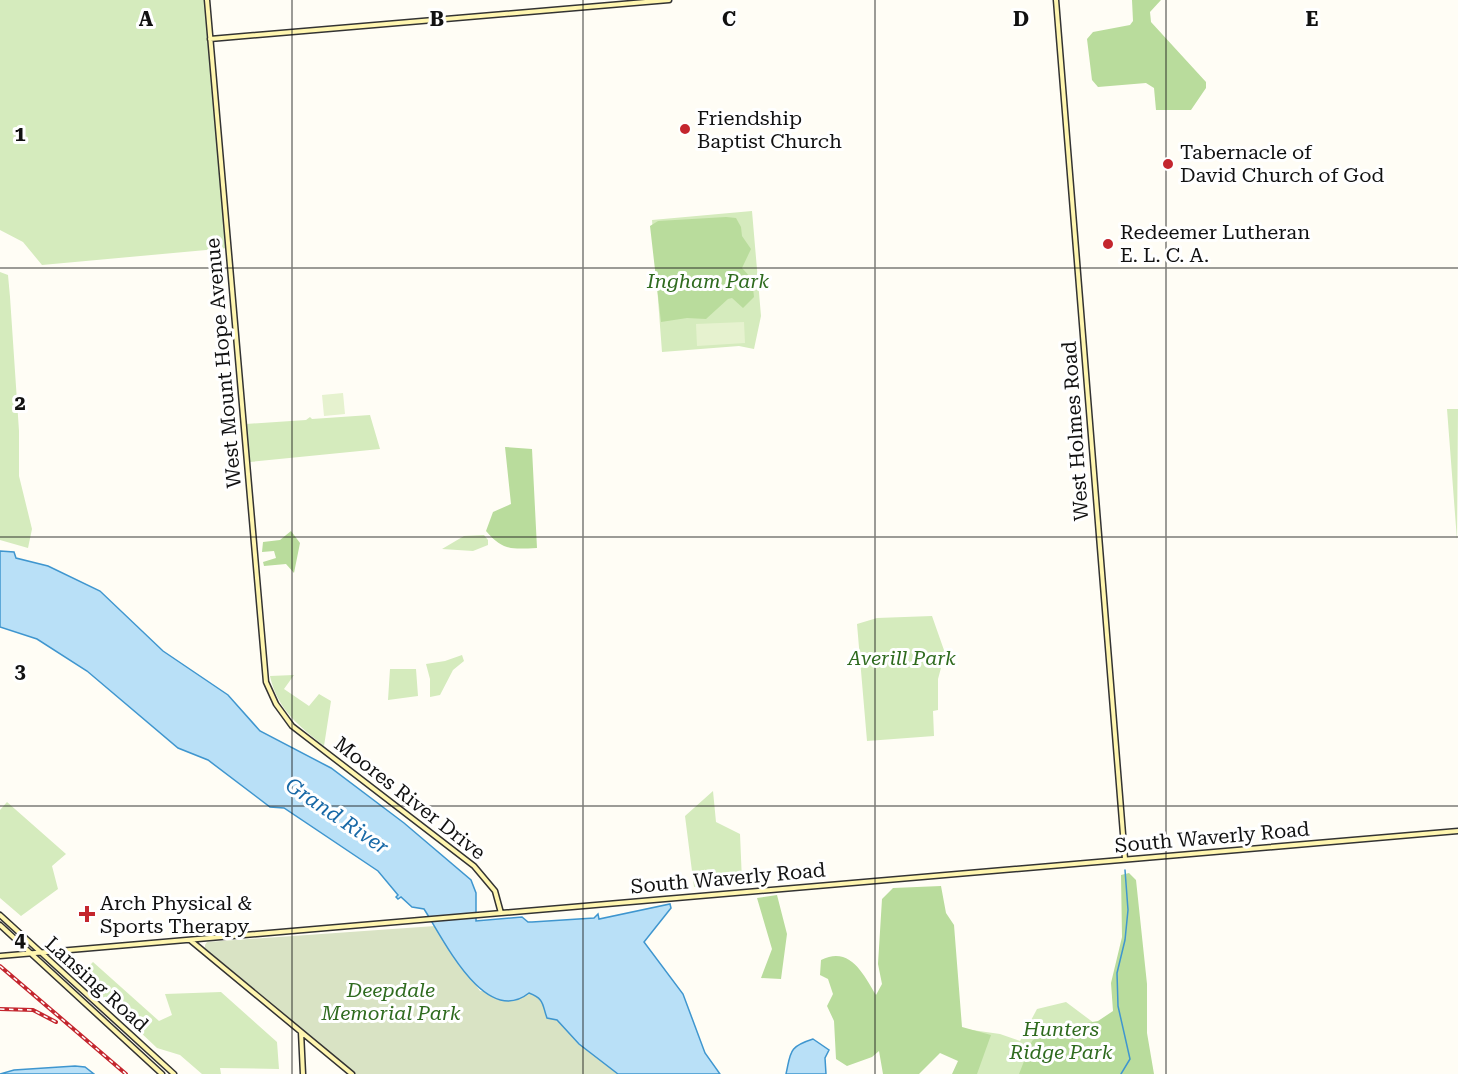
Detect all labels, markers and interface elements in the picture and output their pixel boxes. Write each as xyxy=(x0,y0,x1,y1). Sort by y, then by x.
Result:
text: A xyxy=(139,7,154,31)
text: B xyxy=(430,7,444,31)
text: C xyxy=(722,7,736,31)
text: D xyxy=(1013,7,1029,31)
text: E xyxy=(1306,7,1319,31)
place label: Friendship Baptist Church xyxy=(697,106,842,153)
text: 1 xyxy=(14,122,26,146)
marker: Friendship Baptist Church xyxy=(678,122,692,136)
place label: Tabernacle of David Church of God xyxy=(1180,140,1384,187)
marker: Tabernacle of David Church of God xyxy=(1161,157,1175,171)
place label: Redeemer Lutheran E. L. C. A. xyxy=(1120,220,1310,267)
street label: West Mount Hope Avenue xyxy=(200,237,246,489)
marker: Redeemer Lutheran E. L. C. A. xyxy=(1101,237,1115,251)
park label: Ingham Park xyxy=(646,269,769,293)
street label: West Holmes Road xyxy=(1057,340,1093,522)
text: 2 xyxy=(14,391,26,415)
park label: Averill Park xyxy=(847,646,956,670)
text: 3 xyxy=(14,659,26,683)
street label: Moores River Drive xyxy=(330,732,490,864)
water label: Grand River xyxy=(281,773,393,859)
street label: South Waverly Road xyxy=(1114,817,1311,857)
street label: South Waverly Road xyxy=(630,858,827,898)
place label: Arch Physical & Sports Therapy xyxy=(100,891,252,938)
marker: Arch Physical & Sports Therapy xyxy=(78,905,96,923)
text: 4 xyxy=(14,928,26,952)
street label: Lansing Road xyxy=(40,931,154,1037)
park label: Deepdale Memorial Park xyxy=(320,978,461,1025)
park label: Hunters Ridge Park xyxy=(1008,1017,1113,1064)

